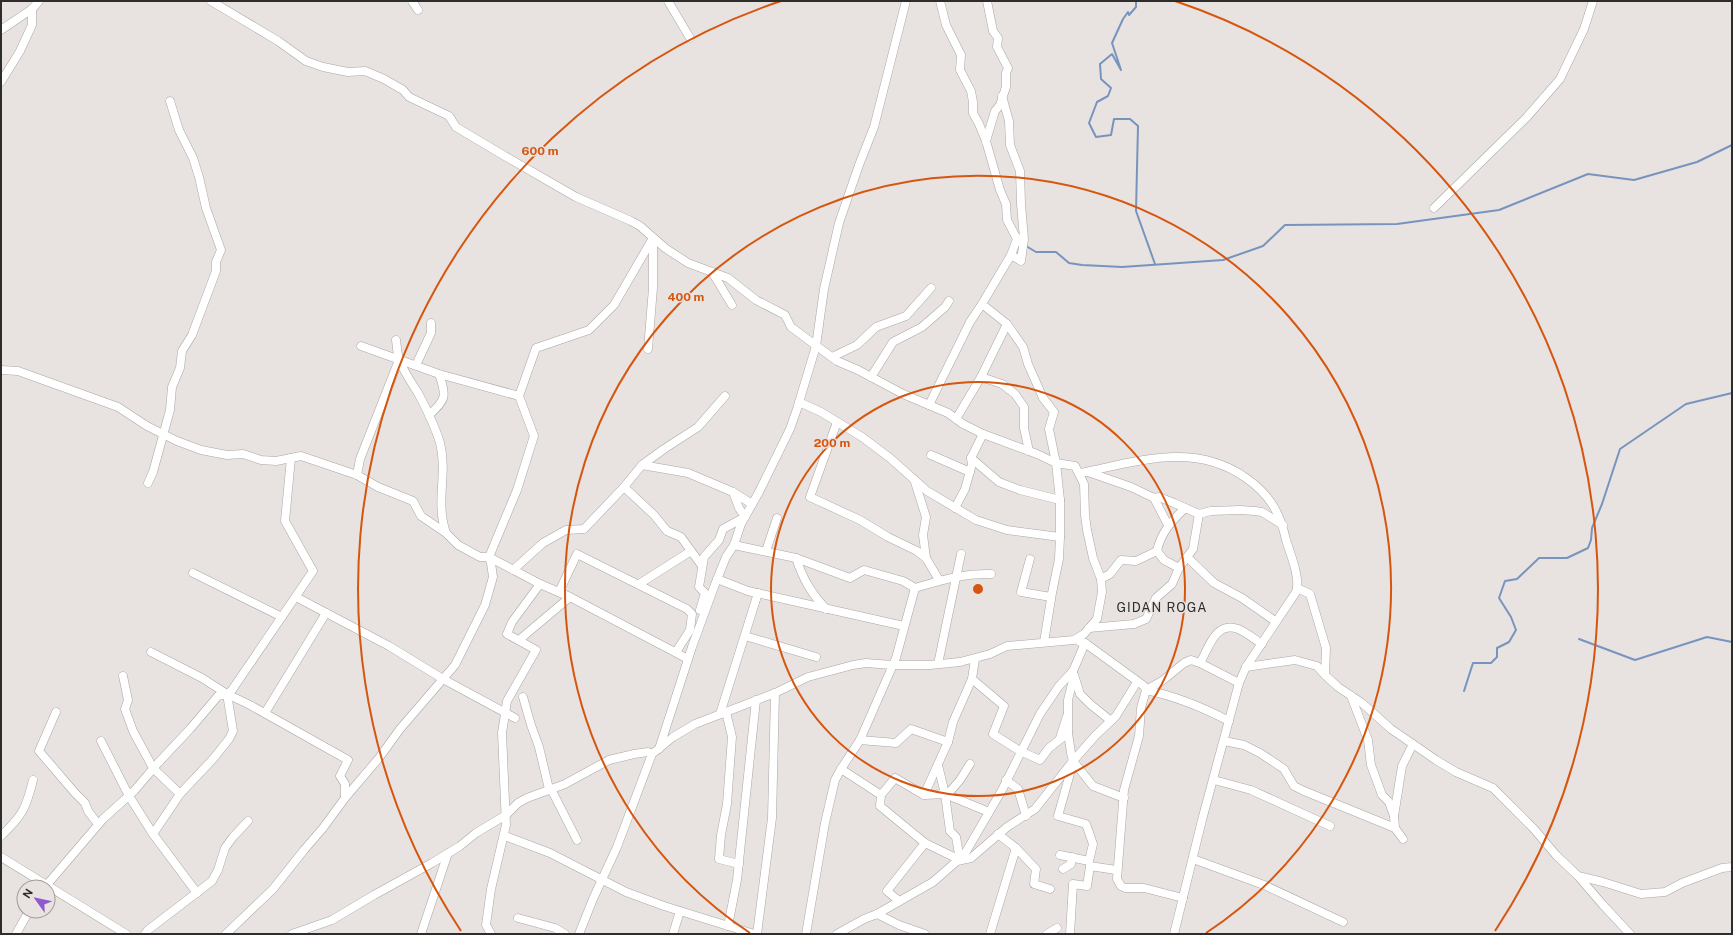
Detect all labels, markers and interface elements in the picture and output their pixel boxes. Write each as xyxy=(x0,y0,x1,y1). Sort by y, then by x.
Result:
text: 600 m xyxy=(522,144,559,158)
text: 400 m xyxy=(668,290,705,304)
text: 200 m xyxy=(814,436,850,450)
centre of rings xyxy=(971,582,985,596)
district label: GIDAN ROGA xyxy=(1116,600,1208,615)
north arrow xyxy=(16,879,56,919)
text: N xyxy=(20,887,35,900)

